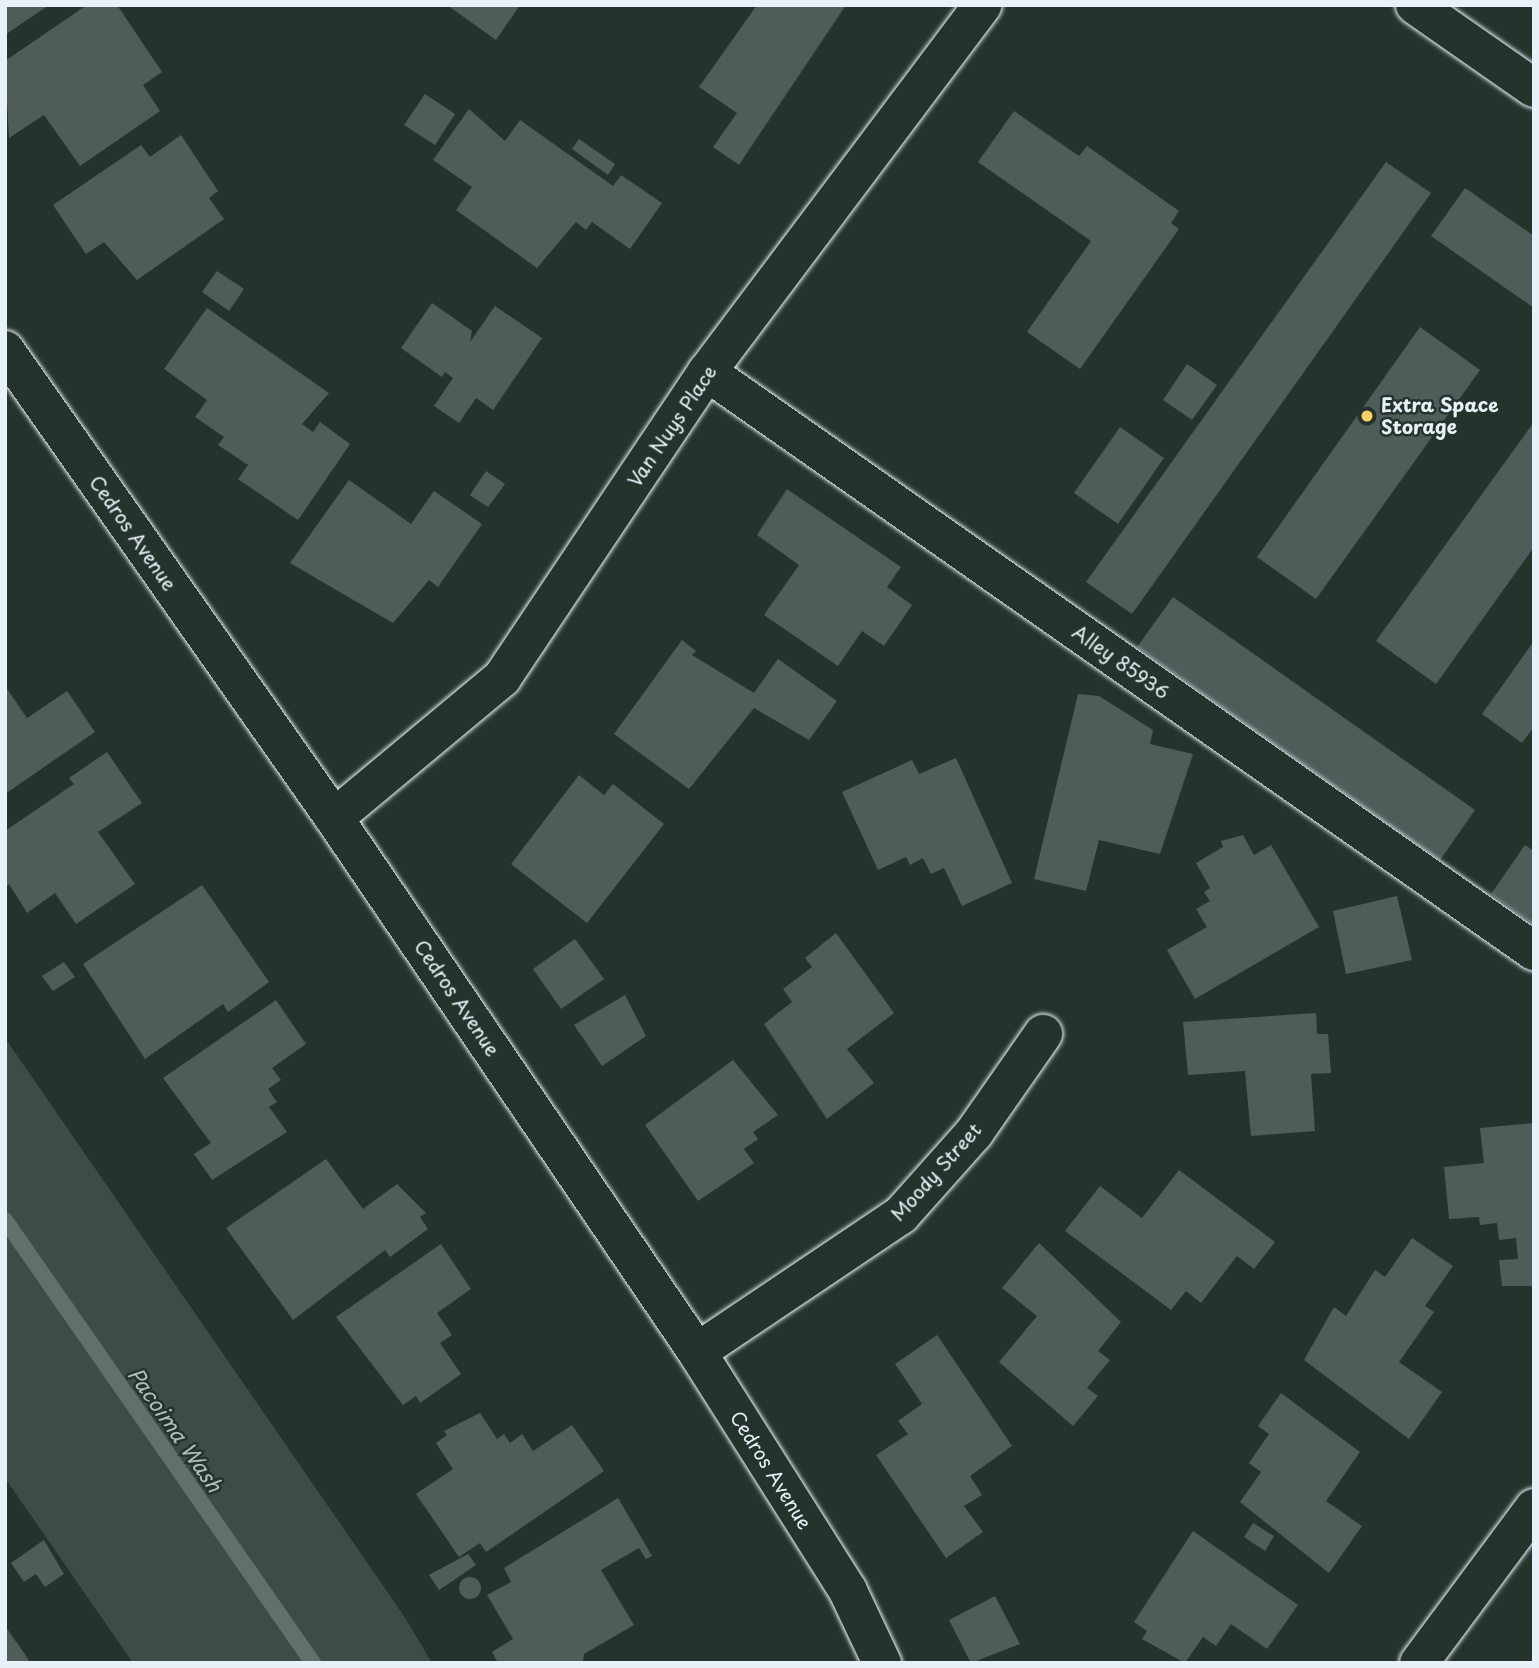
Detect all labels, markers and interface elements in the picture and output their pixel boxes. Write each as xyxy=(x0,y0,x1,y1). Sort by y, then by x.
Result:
street label: Van Nuys Place xyxy=(623,361,721,491)
place label: Extra Space Storage xyxy=(1381,394,1498,438)
marker: Extra Space Storage xyxy=(1359,408,1375,424)
street label: Cedros Avenue xyxy=(85,472,181,594)
street label: Alley 85936 xyxy=(1068,620,1174,704)
street label: Cedros Avenue xyxy=(410,936,504,1060)
street label: Moody Street xyxy=(886,1118,986,1226)
water label: Pacoima Wash xyxy=(124,1362,228,1496)
street label: Cedros Avenue xyxy=(726,1407,816,1533)

